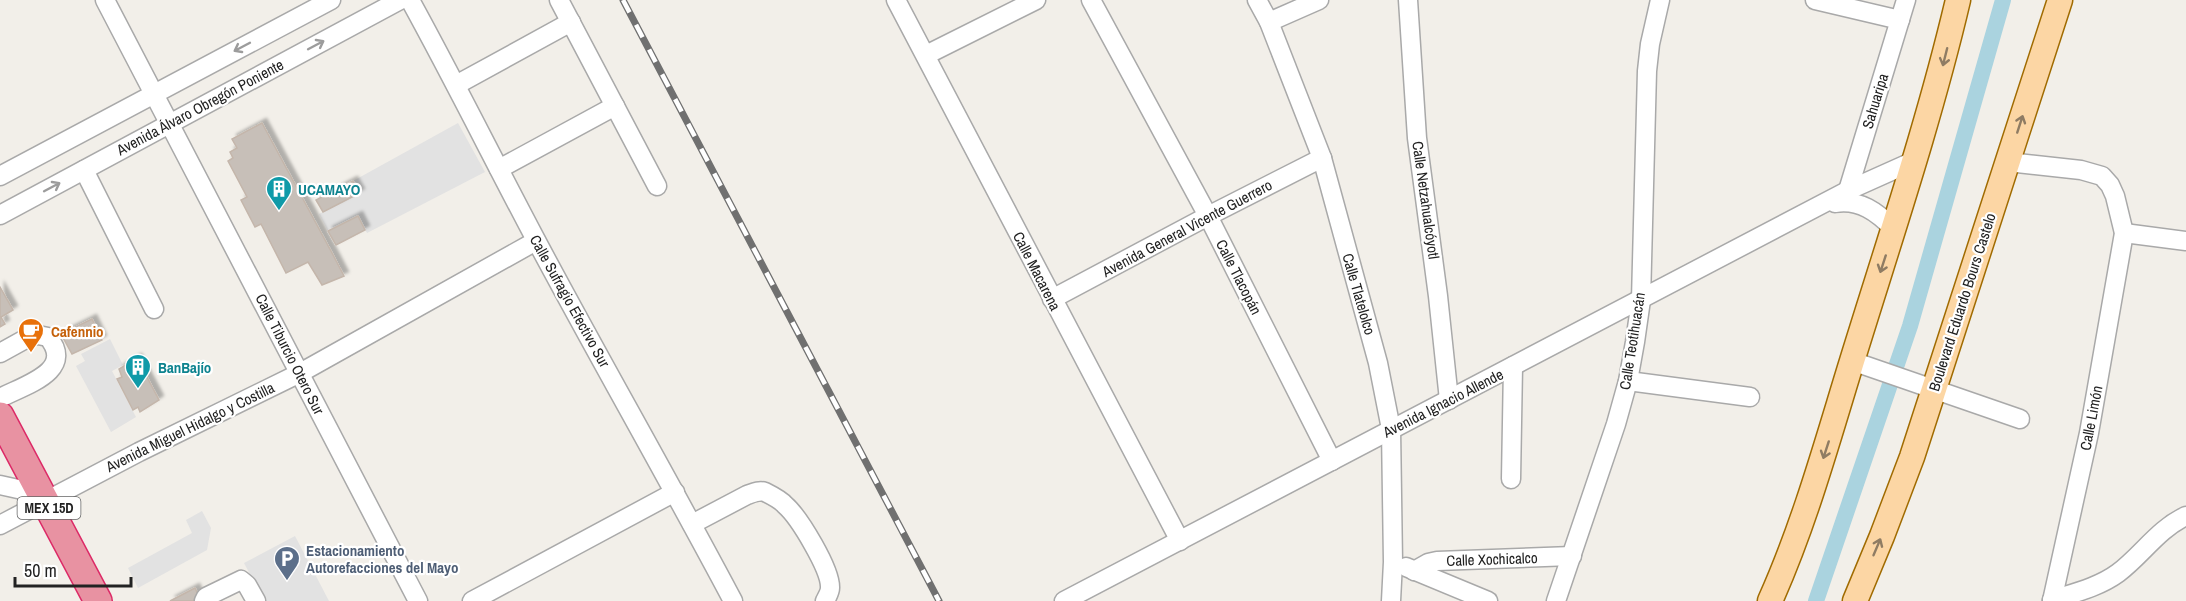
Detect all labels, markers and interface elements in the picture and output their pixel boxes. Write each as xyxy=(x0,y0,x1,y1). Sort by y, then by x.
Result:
one-way arrow xyxy=(307,39,324,51)
one-way arrow xyxy=(234,41,251,53)
one-way arrow xyxy=(1938,47,1950,66)
street label: Avenida Álvaro Obregón Poniente xyxy=(112,54,287,161)
street label: Sahuaripa xyxy=(1857,71,1893,131)
one-way arrow xyxy=(2016,115,2027,134)
street label: Calle Netzahualcóyotl xyxy=(1407,140,1445,260)
building icon: UCAMAYO xyxy=(264,174,294,212)
street label: Avenida General Vicente Guerrero xyxy=(1097,174,1276,282)
place label: UCAMAYO xyxy=(298,179,361,200)
one-way arrow xyxy=(42,181,60,192)
street label: Boulevard Eduardo Bours Castelo xyxy=(1923,210,2001,394)
street label: Calle Macarena xyxy=(1008,228,1066,314)
street label: Calle Sufragio Efectivo Sur xyxy=(525,231,615,371)
street label: Calle Tlacopán xyxy=(1211,236,1267,318)
street label: Calle Tlatelolco xyxy=(1337,251,1381,337)
one-way arrow xyxy=(1877,254,1888,273)
street label: Calle Tiburcio Otero Sur xyxy=(250,290,330,418)
street label: Calle Teotihuacán xyxy=(1614,291,1650,391)
cafe icon: Cafennio xyxy=(16,316,46,354)
place label: Cafennio xyxy=(51,321,104,342)
building icon: BanBajío xyxy=(123,352,153,390)
place label: BanBajío xyxy=(158,357,211,378)
street label: Avenida Ignacio Allende xyxy=(1378,364,1507,443)
street label: Avenida Miguel Hidalgo y Costilla xyxy=(101,377,278,477)
street label: Calle Limón xyxy=(2074,384,2108,452)
one-way arrow xyxy=(1819,440,1830,459)
road number: MEX 15D xyxy=(17,497,80,519)
one-way arrow xyxy=(1873,538,1884,556)
place label: Estacionamiento Autorefacciones del Mayo xyxy=(306,540,458,578)
parking icon: Estacionamiento Autorefacciones del Mayo xyxy=(272,544,302,582)
street label: Calle Xochicalco xyxy=(1446,547,1538,571)
scale bar xyxy=(15,550,130,588)
text: 50 m xyxy=(24,558,57,583)

